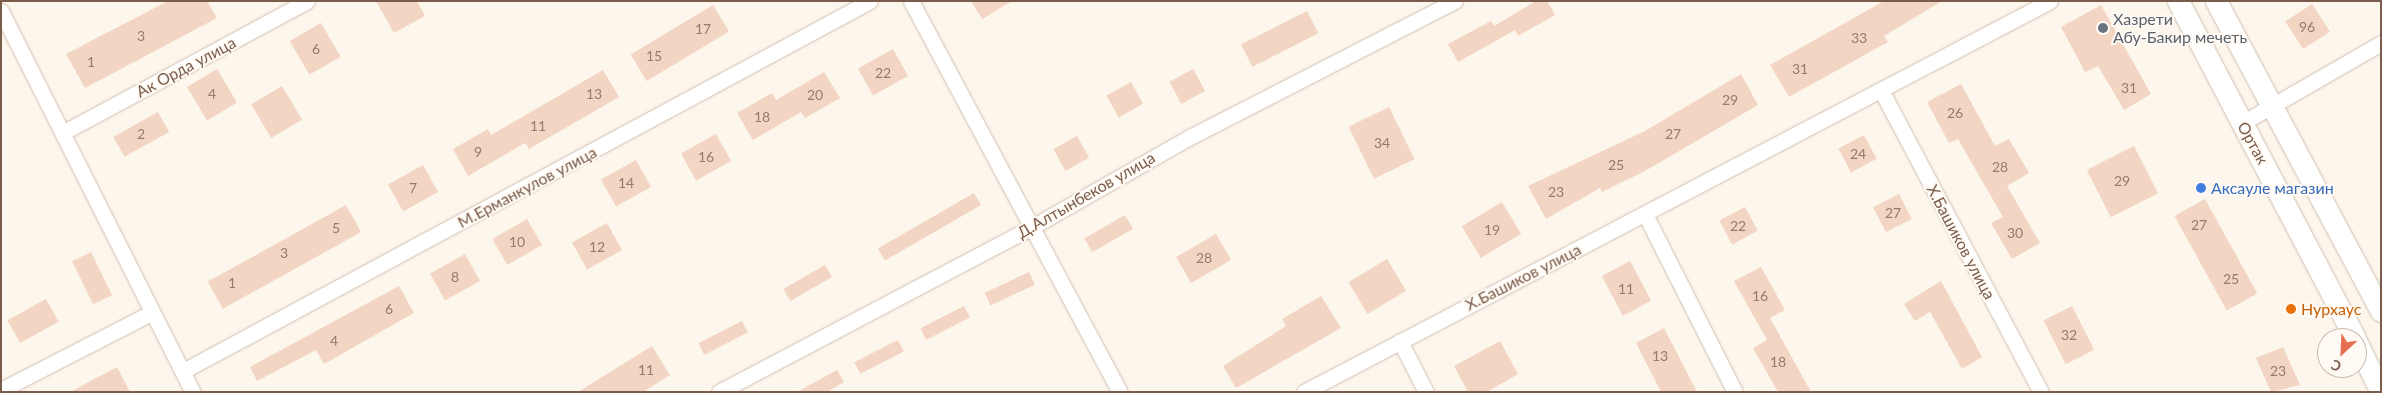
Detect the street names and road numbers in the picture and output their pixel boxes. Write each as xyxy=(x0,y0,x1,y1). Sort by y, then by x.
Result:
street label: Ак Орда улица xyxy=(133,33,239,101)
street label: Ортак xyxy=(2234,118,2272,168)
street label: М.Ерманкулов улица xyxy=(454,142,600,232)
street label: Д.Алтынбеков улица xyxy=(1014,148,1158,242)
street label: Х.Башиков улица xyxy=(1923,181,1999,303)
street label: Х.Башиков улица xyxy=(1462,240,1584,314)

